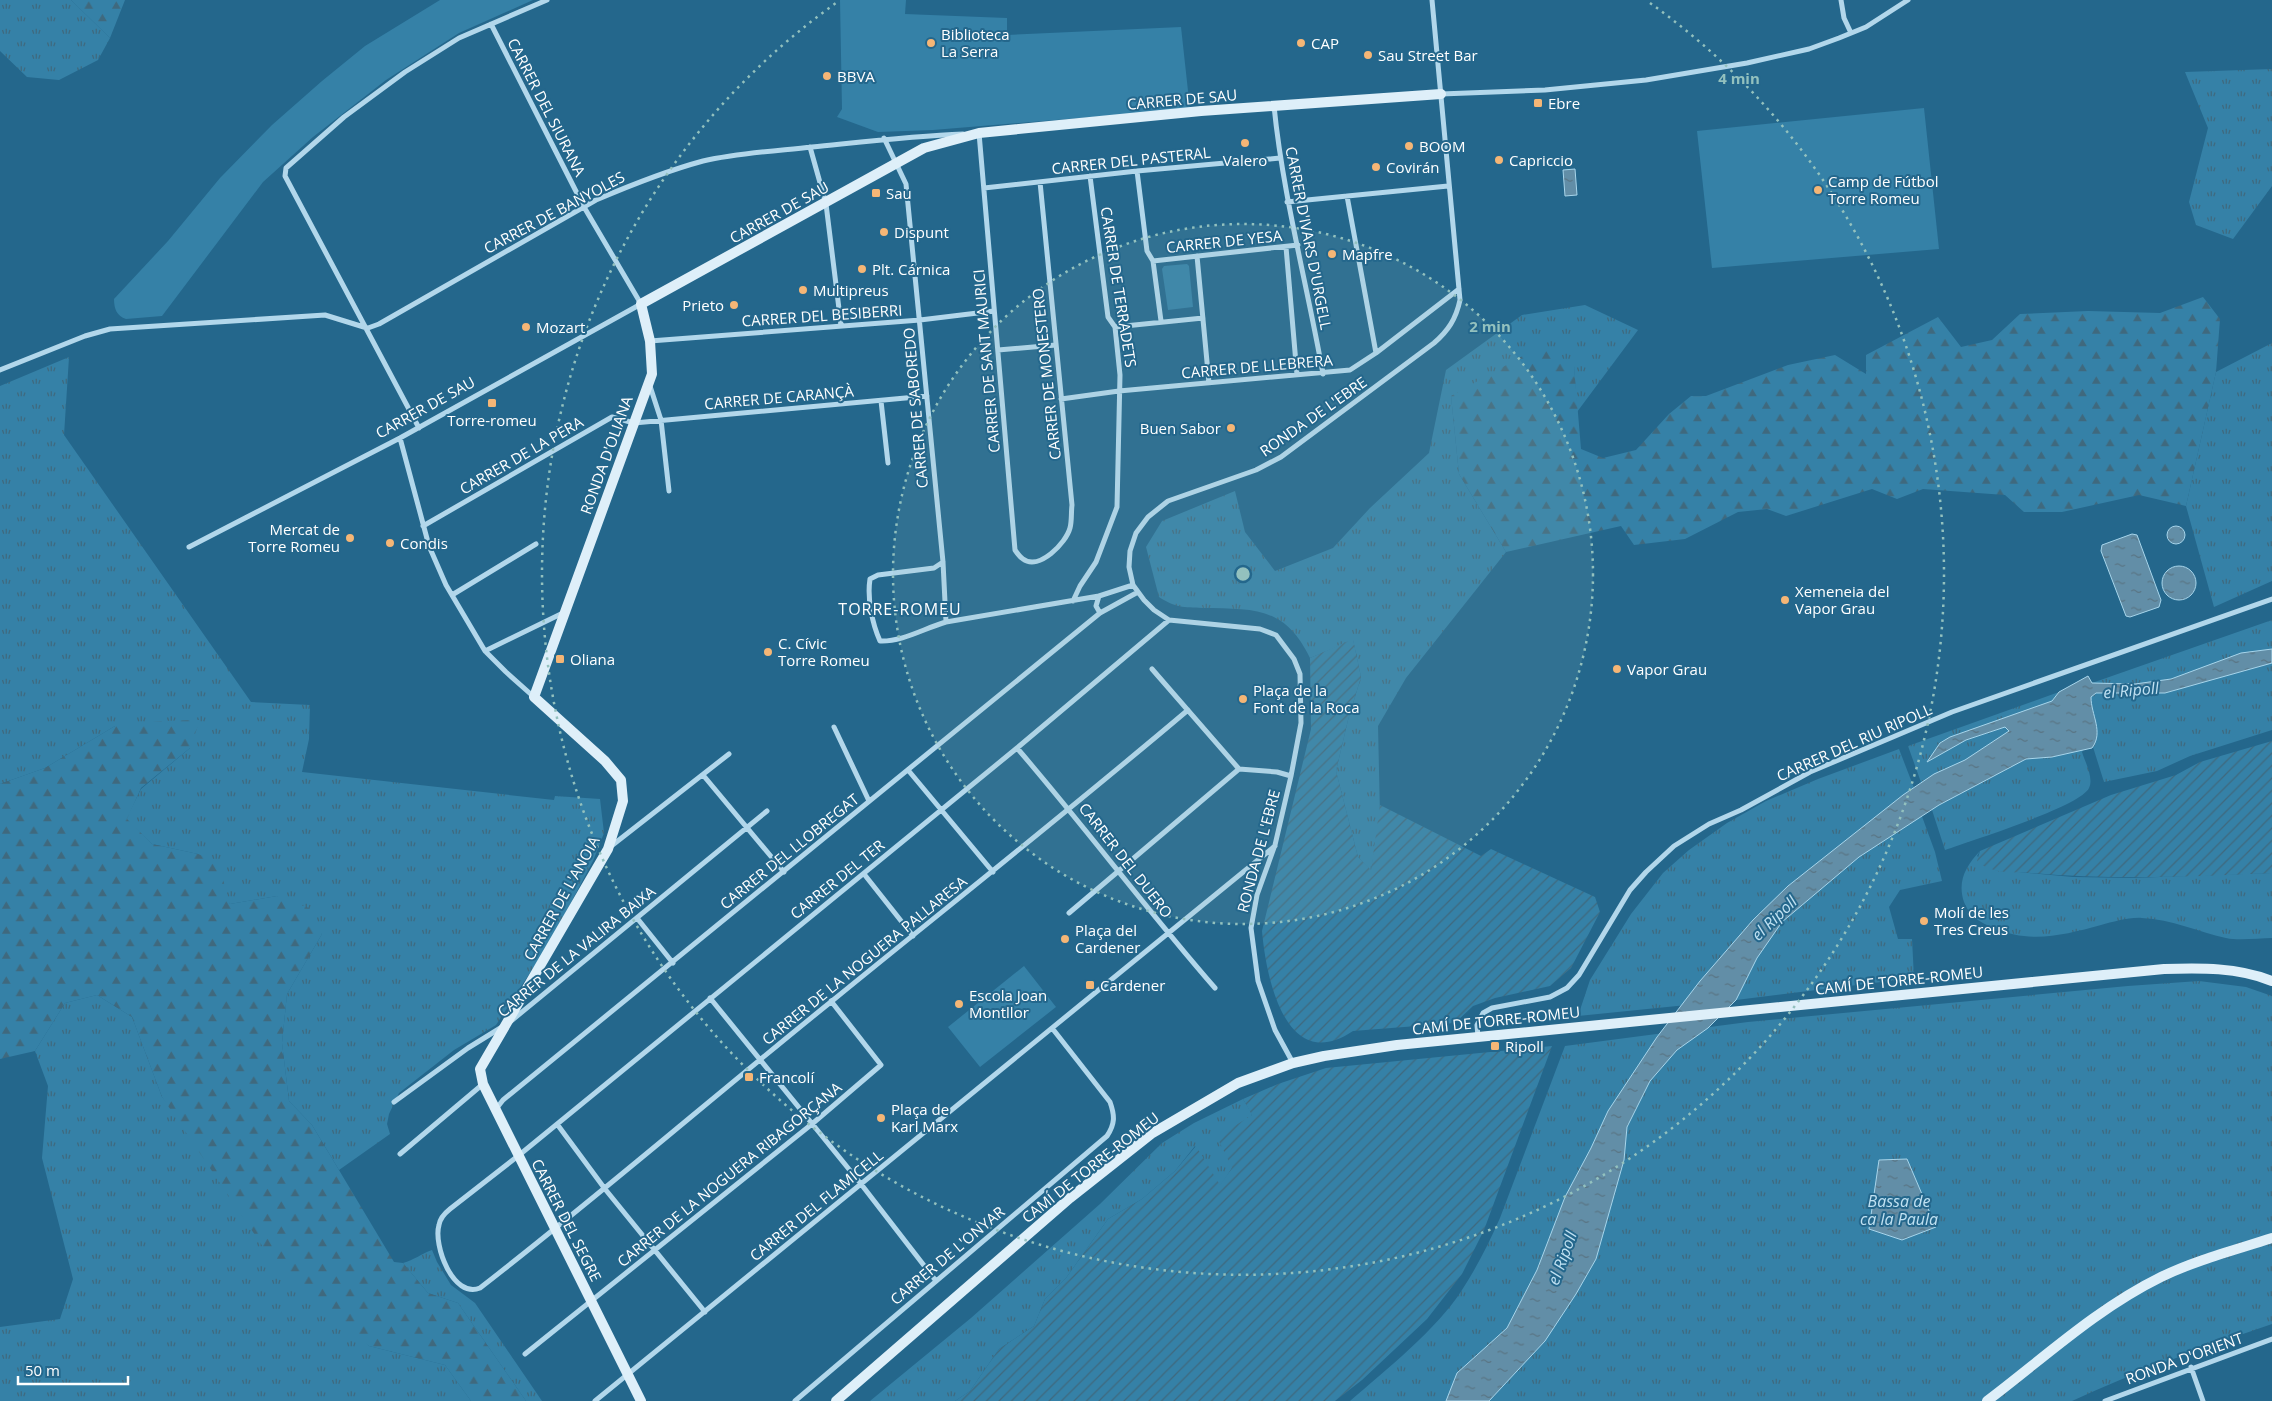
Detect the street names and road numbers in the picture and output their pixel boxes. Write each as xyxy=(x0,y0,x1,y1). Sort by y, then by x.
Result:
street label: CARRER DEL SIURANA xyxy=(503,34,591,180)
street label: CARRER DE SAU xyxy=(1126,84,1238,114)
street label: CARRER DEL PASTERAL xyxy=(1050,142,1212,178)
street label: CARRER D'IVARS D'URGELL xyxy=(1281,145,1337,332)
street label: CARRER DE BANYOLES xyxy=(480,166,628,258)
street label: CARRER DE SAU xyxy=(726,176,832,248)
street label: CARRER DE TERRADETS xyxy=(1096,205,1142,369)
street label: CARRER DE YESA xyxy=(1165,225,1283,257)
street label: CARRER DE SANT MAURICI xyxy=(968,268,1004,454)
street label: CARRER DE MONESTERO xyxy=(1027,287,1065,461)
street label: CARRER DEL BESIBERRI xyxy=(741,299,903,331)
street label: CARRER DE SABOREDO xyxy=(898,327,932,489)
street label: CARRER DE LLEBRERA xyxy=(1180,349,1334,383)
street label: CARRER DE SAU xyxy=(372,371,478,443)
street label: RONDA DE L'EBRE xyxy=(1256,372,1370,460)
street label: CARRER DE CARANÇÀ xyxy=(703,380,855,413)
street label: RONDA D'OLIANA xyxy=(575,393,637,517)
street label: CARRER DE LA PERA xyxy=(456,411,587,499)
street label: CARRER DEL RIU RIPOLL xyxy=(1773,699,1935,785)
street label: RONDA DE L'EBRE xyxy=(1232,787,1284,915)
street label: CARRER DEL LLOBREGAT xyxy=(715,788,863,913)
street label: CARRER DEL DUERO xyxy=(1075,798,1177,922)
street label: CARRER DE L'ANOIA xyxy=(518,832,604,964)
street label: CARRER DEL TER xyxy=(786,834,889,923)
street label: CARRER DE LA NOGUERA PALLARESA xyxy=(757,871,971,1049)
street label: CARRER DE LA VALIRA BAIXA xyxy=(493,881,660,1021)
street label: CAMÍ DE TORRE-ROMEU xyxy=(1814,961,1984,999)
street label: CAMÍ DE TORRE-ROMEU xyxy=(1411,1001,1581,1039)
street label: CARRER DE LA NOGUERA RIBAGORÇANA xyxy=(613,1077,846,1271)
street label: CAMÍ DE TORRE-ROMEU xyxy=(1017,1107,1163,1227)
street label: CARRER DEL FLAMICELL xyxy=(745,1145,887,1265)
street label: CARRER DEL SEGRE xyxy=(527,1155,607,1285)
street label: CARRER DE L'ONYAR xyxy=(886,1201,1009,1309)
street label: RONDA D'ORIENT xyxy=(2122,1327,2246,1389)

